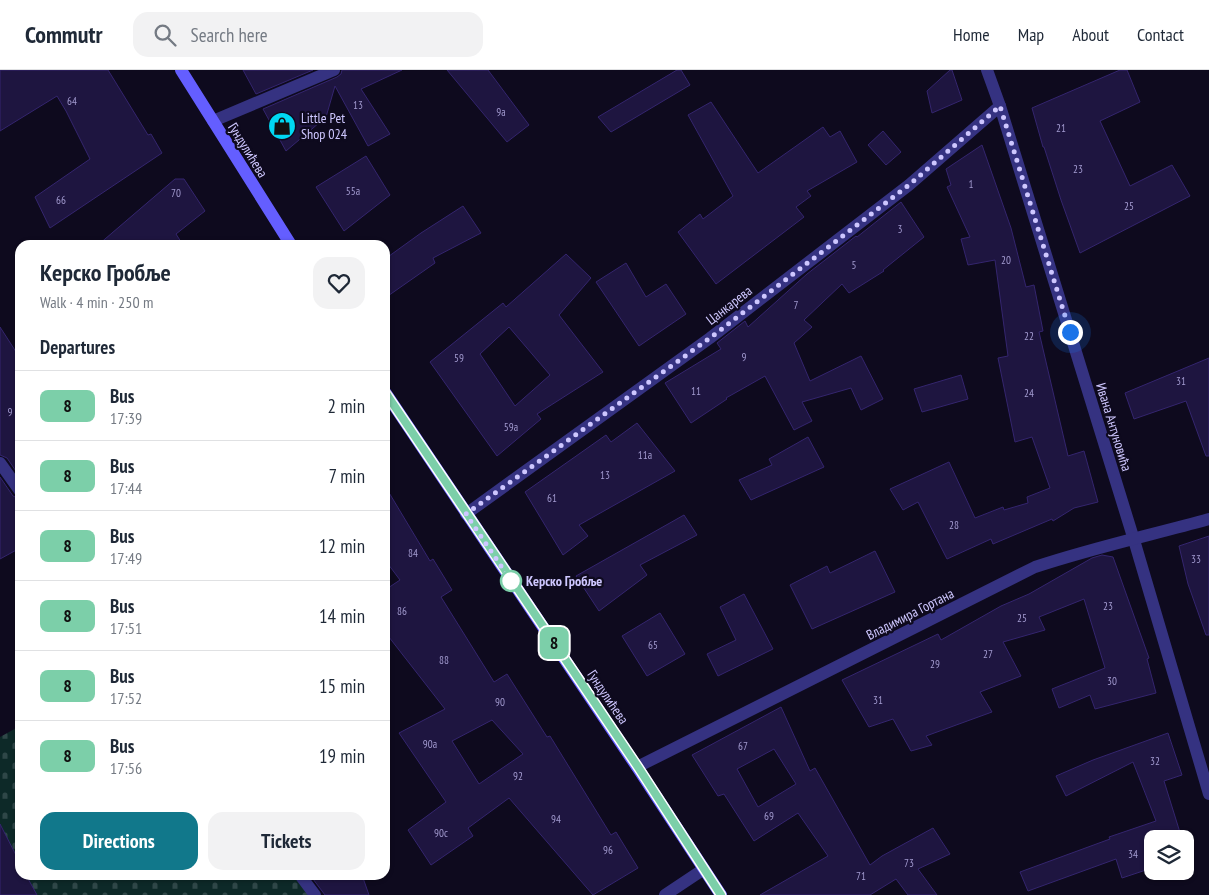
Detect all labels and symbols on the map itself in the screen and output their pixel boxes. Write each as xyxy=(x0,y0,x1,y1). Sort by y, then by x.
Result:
house number: 64 xyxy=(67,94,77,108)
house number: 13 xyxy=(353,98,363,112)
house number: 9a xyxy=(496,105,506,119)
place label: Little Pet Shop 024 xyxy=(301,109,348,143)
shop icon: Little Pet Shop 024 xyxy=(267,111,297,141)
street label: Гундулићева xyxy=(224,119,272,181)
house number: 21 xyxy=(1056,121,1066,135)
house number: 23 xyxy=(1073,162,1083,176)
house number: 1 xyxy=(969,177,974,191)
house number: 55a xyxy=(346,184,360,198)
house number: 70 xyxy=(171,186,181,200)
house number: 66 xyxy=(56,193,66,207)
house number: 25 xyxy=(1124,199,1134,213)
house number: 3 xyxy=(898,222,903,236)
house number: 20 xyxy=(1001,253,1011,267)
house number: 5 xyxy=(852,258,857,272)
street label: Цанкарева xyxy=(702,281,756,329)
house number: 7 xyxy=(794,298,799,312)
your location xyxy=(1058,320,1083,345)
house number: 22 xyxy=(1024,329,1034,343)
house number: 9 xyxy=(742,350,747,364)
house number: 59 xyxy=(454,351,464,365)
house number: 31 xyxy=(1176,374,1186,388)
street label: Ивана Антуновића xyxy=(1092,381,1136,473)
house number: 11 xyxy=(691,384,701,398)
house number: 24 xyxy=(1024,386,1034,400)
house number: 9 xyxy=(8,405,13,419)
house number: 59a xyxy=(504,420,518,434)
house number: 11a xyxy=(638,448,652,462)
house number: 13 xyxy=(600,468,610,482)
house number: 61 xyxy=(547,491,557,505)
house number: 28 xyxy=(949,518,959,532)
house number: 84 xyxy=(408,546,418,560)
house number: 33 xyxy=(1191,552,1201,566)
marker: Керско Гробље xyxy=(500,570,522,592)
place label: Керско Гробље xyxy=(526,572,602,590)
street label: Владимира Гортана xyxy=(863,584,957,644)
house number: 23 xyxy=(1103,599,1113,613)
house number: 86 xyxy=(397,604,407,618)
house number: 25 xyxy=(1017,611,1027,625)
line badge: 8 xyxy=(538,627,570,659)
house number: 65 xyxy=(648,638,658,652)
house number: 27 xyxy=(983,647,993,661)
house number: 88 xyxy=(439,653,449,667)
house number: 29 xyxy=(930,657,940,671)
street label: Гундулићева xyxy=(583,667,633,727)
house number: 30 xyxy=(1107,674,1117,688)
house number: 31 xyxy=(873,693,883,707)
house number: 90 xyxy=(495,695,505,709)
house number: 90a xyxy=(423,737,437,751)
house number: 67 xyxy=(738,739,748,753)
house number: 32 xyxy=(1150,754,1160,768)
house number: 92 xyxy=(513,769,523,783)
house number: 69 xyxy=(764,809,774,823)
house number: 94 xyxy=(551,812,561,826)
house number: 90c xyxy=(434,826,448,840)
house number: 96 xyxy=(603,843,613,857)
house number: 34 xyxy=(1128,847,1138,861)
house number: 73 xyxy=(904,856,914,870)
house number: 71 xyxy=(856,869,866,883)

